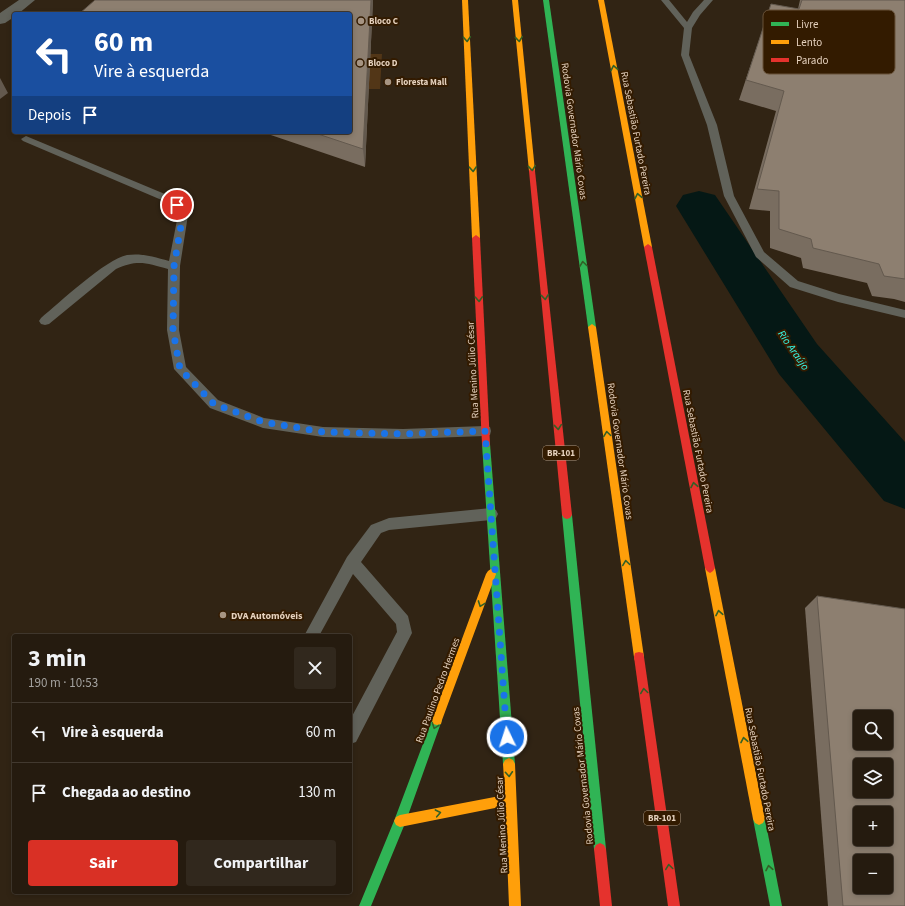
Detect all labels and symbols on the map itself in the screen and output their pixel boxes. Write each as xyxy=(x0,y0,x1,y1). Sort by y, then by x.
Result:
legend xyxy=(763,10,895,74)
place label: Bloco C xyxy=(369,15,399,28)
marker: Bloco C xyxy=(356,16,366,26)
text: Livre xyxy=(796,17,819,32)
text: Lento xyxy=(796,35,822,50)
one-way arrow xyxy=(462,36,471,42)
one-way arrow xyxy=(514,36,523,42)
text: Parado xyxy=(796,53,829,68)
place label: Bloco D xyxy=(368,57,398,70)
marker: Bloco D xyxy=(355,58,365,68)
street label: Rodovia Governador Mário Covas xyxy=(557,62,591,201)
one-way arrow xyxy=(610,65,619,71)
street label: Rua Sebastião Furtado Pereira xyxy=(617,70,655,196)
place label: Floresta Mall xyxy=(396,76,447,89)
marker: Floresta Mall xyxy=(383,77,393,87)
one-way arrow xyxy=(527,165,536,171)
one-way arrow xyxy=(469,166,478,172)
pin xyxy=(160,188,194,222)
one-way arrow xyxy=(634,192,642,199)
one-way arrow xyxy=(579,261,588,267)
one-way arrow xyxy=(540,294,549,301)
one-way arrow xyxy=(475,296,484,302)
street label: Rua Menino Júlio César xyxy=(463,320,483,419)
water label: Rio Araújo xyxy=(774,327,813,374)
street label: Rodovia Governador Mário Covas xyxy=(603,382,637,521)
street label: Rua Sebastião Furtado Pereira xyxy=(679,388,717,514)
one-way arrow xyxy=(553,424,562,430)
one-way arrow xyxy=(603,431,612,437)
road number: BR-101 xyxy=(543,446,579,460)
one-way arrow xyxy=(690,482,699,488)
one-way arrow xyxy=(622,560,631,566)
one-way arrow xyxy=(477,600,485,607)
place label: DVA Automóveis xyxy=(231,609,303,623)
one-way arrow xyxy=(715,609,724,616)
marker: DVA Automóveis xyxy=(218,610,228,620)
street label: Rua Paulino Pedro Hermes xyxy=(412,636,463,745)
one-way arrow xyxy=(640,688,649,695)
street label: Rodovia Governador Mário Covas xyxy=(569,706,597,845)
street label: Rua Sebastião Furtado Pereira xyxy=(741,706,779,832)
position arrow xyxy=(486,716,528,758)
one-way arrow xyxy=(432,722,440,729)
one-way arrow xyxy=(740,737,749,743)
one-way arrow xyxy=(505,771,514,777)
street label: Rua Menino Júlio César xyxy=(492,775,512,874)
one-way arrow xyxy=(435,809,441,818)
road number: BR-101 xyxy=(644,811,680,825)
one-way arrow xyxy=(665,864,674,870)
one-way arrow xyxy=(765,865,774,871)

